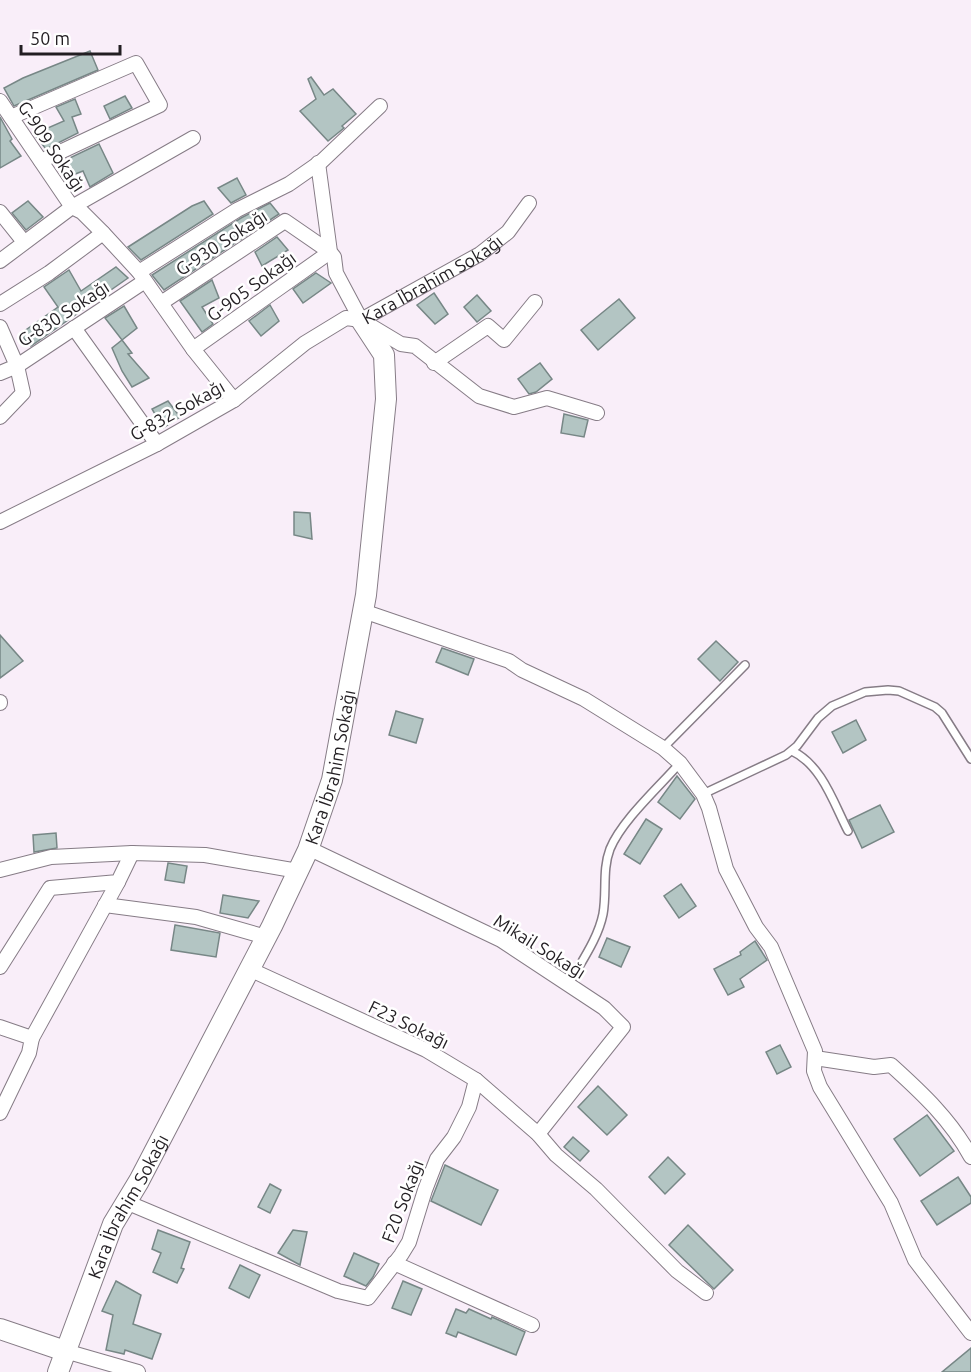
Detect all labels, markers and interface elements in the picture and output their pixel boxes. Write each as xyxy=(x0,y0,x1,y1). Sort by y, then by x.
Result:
scale bar xyxy=(21,18,120,56)
text: 50 m xyxy=(30,28,70,48)
street label: G-909 Sokağı xyxy=(14,97,90,195)
street label: G-930 Sokağı xyxy=(172,205,270,279)
street label: Kara İbrahim Sokağı xyxy=(358,230,506,328)
street label: G-905 Sokağı xyxy=(203,247,299,325)
street label: G-830 Sokağı xyxy=(14,276,112,350)
street label: G-832 Sokağı xyxy=(126,376,228,444)
street label: Kara İbrahim Sokağı xyxy=(301,688,358,847)
street label: Mikail Sokağı xyxy=(490,910,590,982)
street label: F23 Sokağı xyxy=(366,996,452,1052)
street label: Kara İbrahim Sokağı xyxy=(84,1131,172,1281)
street label: F20 Sokağı xyxy=(377,1157,427,1245)

